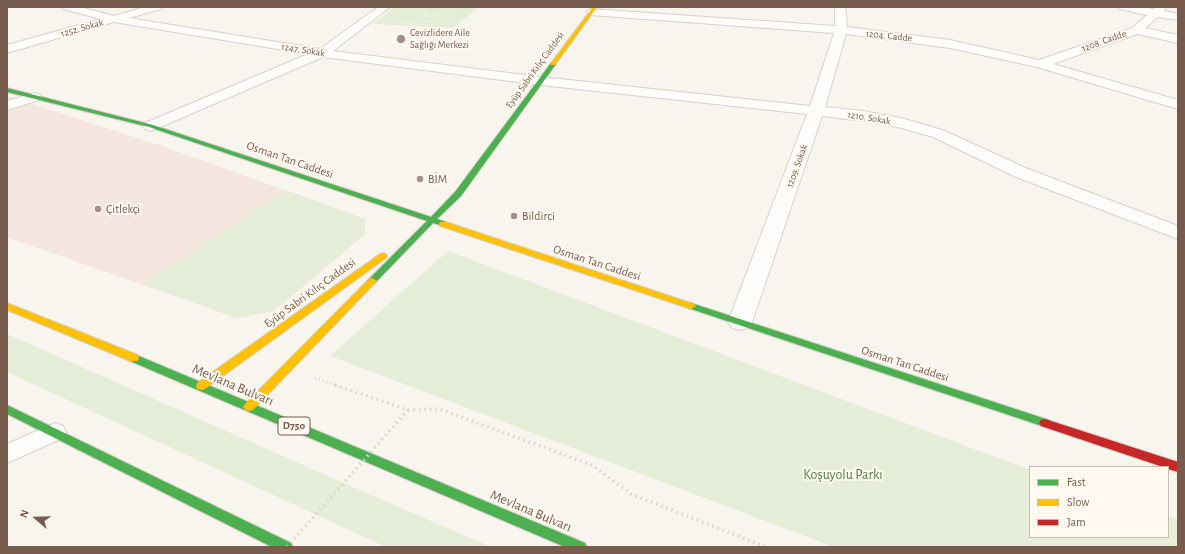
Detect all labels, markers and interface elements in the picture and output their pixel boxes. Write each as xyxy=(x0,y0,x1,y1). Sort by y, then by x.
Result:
street label: 1252. Sokak xyxy=(59,16,105,40)
place label: Cevizlidere Aile Sağlığı Merkezi xyxy=(410,27,470,50)
street label: 1208. Cadde xyxy=(1080,27,1128,55)
street label: 1204. Cadde xyxy=(865,28,913,44)
street label: Eyüp Sabri Kılıç Caddesi xyxy=(503,30,567,110)
marker: Cevizlidere Aile Sağlığı Merkezi xyxy=(395,33,407,45)
street label: 1247. Sokak xyxy=(280,41,326,59)
street label: 1210. Sokak xyxy=(847,109,891,127)
street label: Osman Tan Caddesi xyxy=(245,138,335,182)
street label: 1209. Sokak xyxy=(784,143,810,189)
place label: BİM xyxy=(428,172,447,186)
marker: BİM xyxy=(415,174,425,184)
place label: Çitlekçi xyxy=(106,202,140,216)
marker: Çitlekçi xyxy=(93,204,103,214)
place label: Bildirci xyxy=(522,209,555,223)
marker: Bildirci xyxy=(509,211,519,221)
street label: Osman Tan Caddesi xyxy=(551,242,643,284)
street label: Eyüp Sabri Kılıç Caddesi xyxy=(261,255,359,331)
street label: Osman Tan Caddesi xyxy=(859,343,951,385)
street label: Mevlana Bulvarı xyxy=(190,360,276,410)
road number: D750 xyxy=(278,417,310,435)
legend xyxy=(1029,466,1169,538)
park label: Koşuyolu Parkı xyxy=(803,467,883,483)
text: Fast xyxy=(1067,476,1086,488)
street label: Mevlana Bulvarı xyxy=(488,486,574,536)
text: Slow xyxy=(1067,496,1089,508)
north arrow xyxy=(16,498,56,538)
text: N xyxy=(18,508,31,519)
text: Jam xyxy=(1067,516,1086,528)

